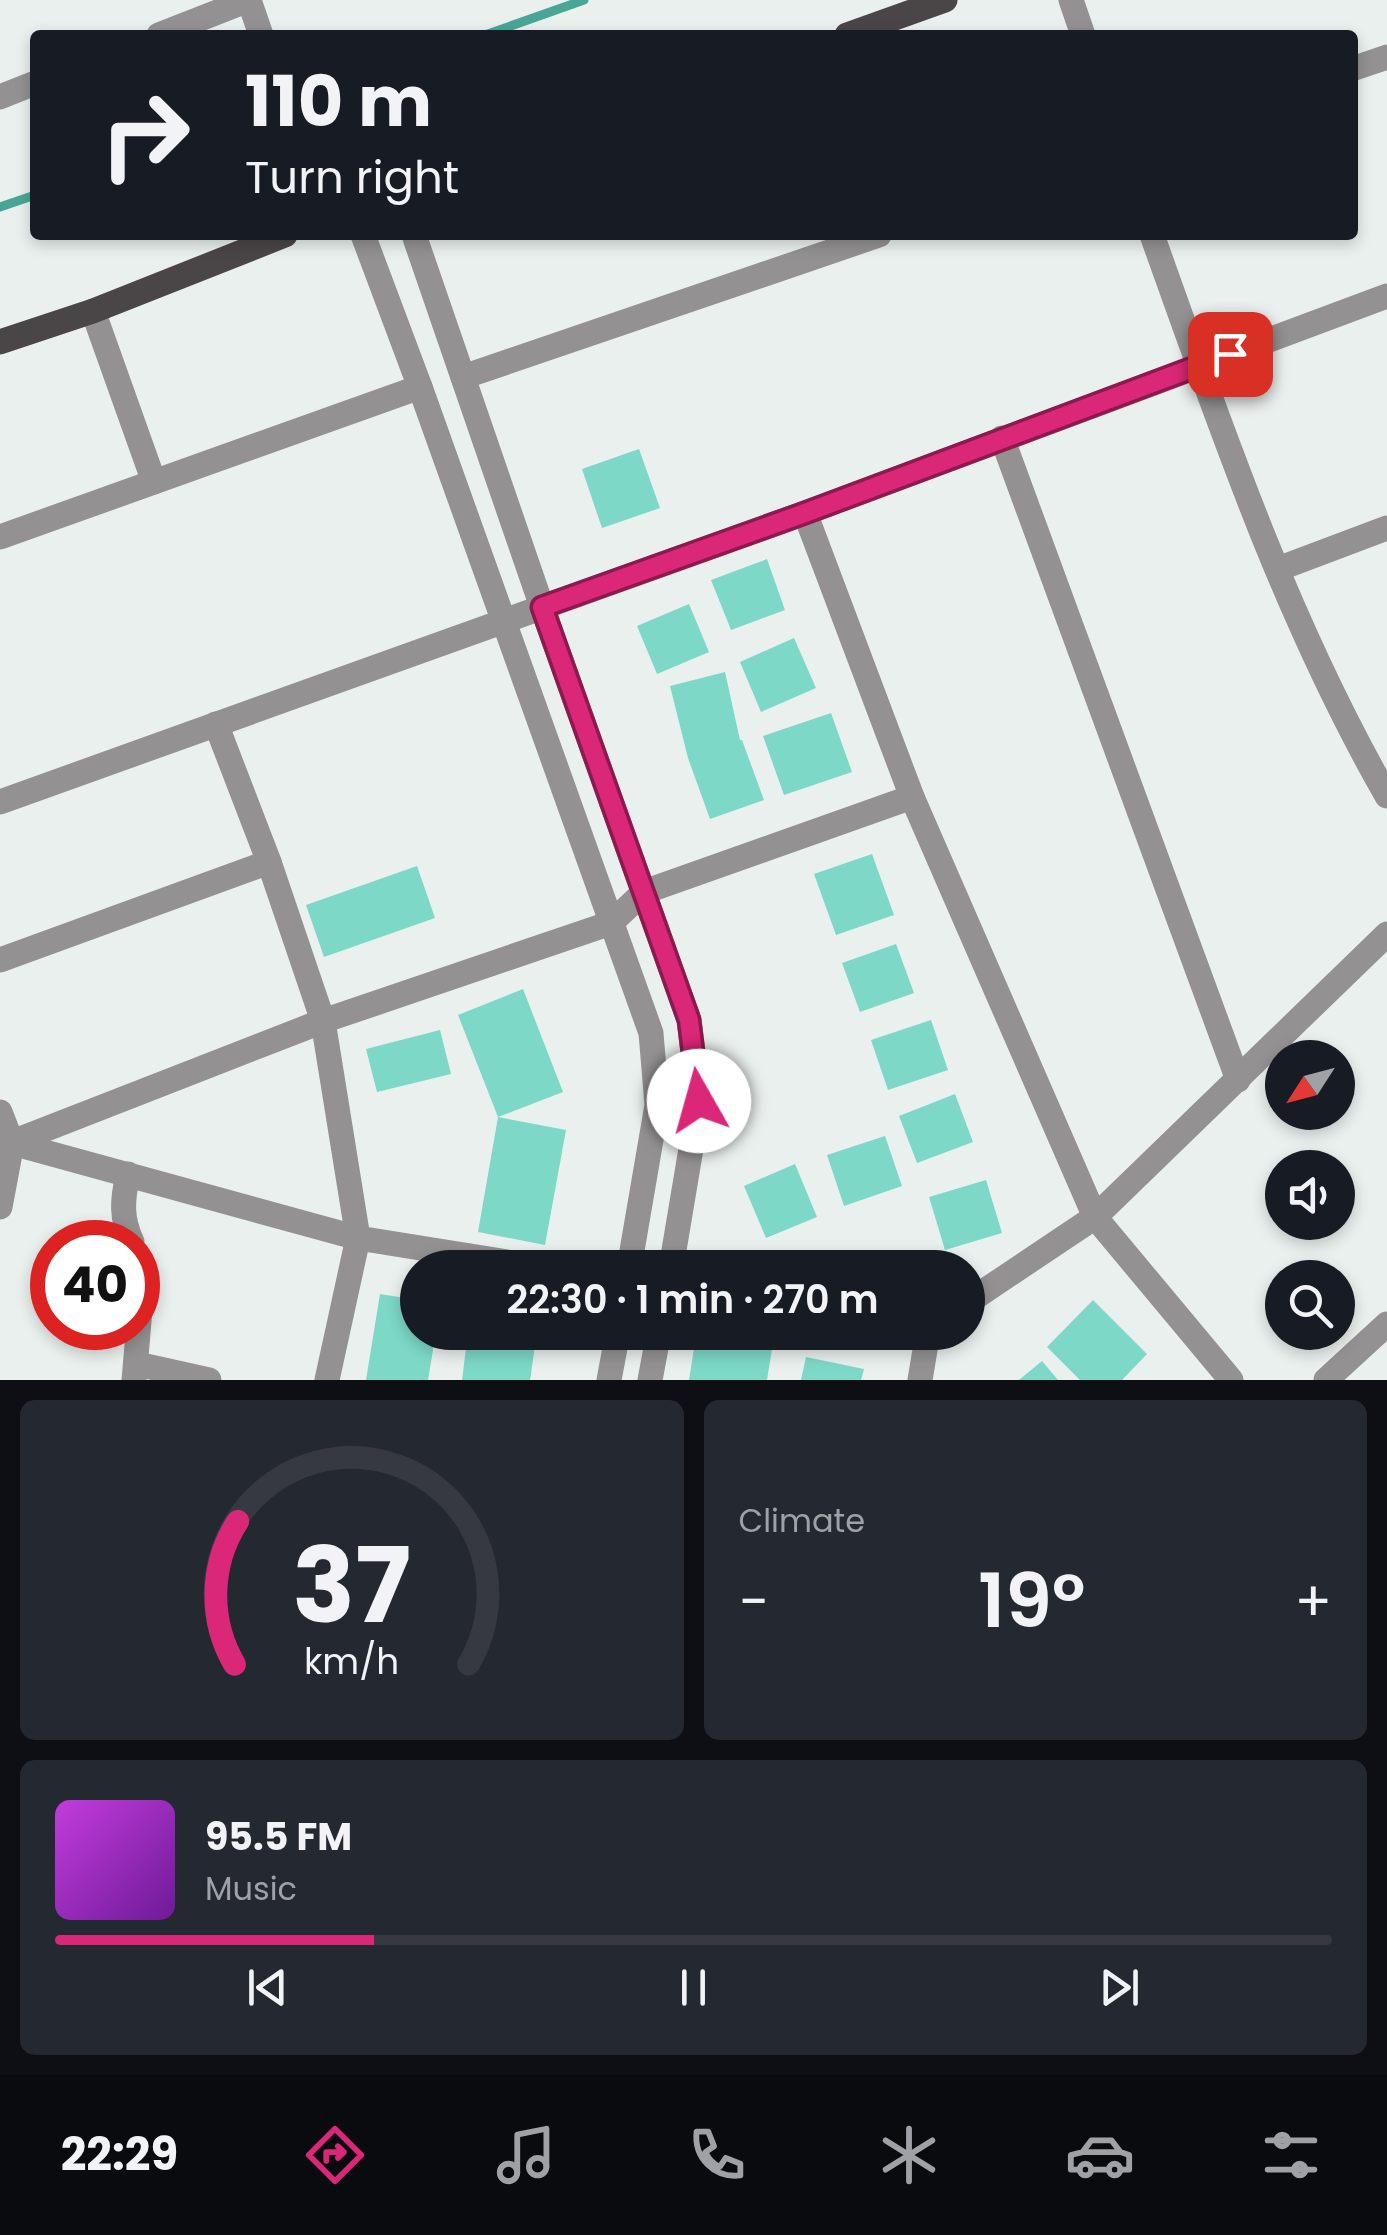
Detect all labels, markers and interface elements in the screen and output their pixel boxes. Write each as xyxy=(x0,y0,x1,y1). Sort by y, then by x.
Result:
text: 110 m xyxy=(245,52,432,151)
icon: right xyxy=(80,70,210,200)
text: Turn right xyxy=(245,146,459,209)
pin xyxy=(1188,312,1273,397)
icon: arrive xyxy=(1203,327,1258,382)
north arrow xyxy=(1265,1040,1355,1130)
map controls xyxy=(1265,1040,1355,1350)
position arrow xyxy=(647,1049,751,1153)
button: sound xyxy=(1265,1150,1355,1240)
speed limit sign: 40 xyxy=(30,1220,160,1350)
button: search xyxy=(1265,1260,1355,1350)
text: 22:30 · 1 min · 270 m xyxy=(507,1273,878,1326)
text: Climate xyxy=(739,1498,865,1543)
text: 37 xyxy=(292,1513,411,1658)
text: 19° xyxy=(978,1548,1085,1653)
text: − xyxy=(739,1563,769,1640)
text: + xyxy=(1294,1563,1332,1640)
text: km/h xyxy=(304,1636,399,1687)
text: 95.5 FM xyxy=(205,1810,352,1863)
text: Music xyxy=(205,1866,297,1911)
icon: previous xyxy=(240,1960,295,2015)
icon: pause xyxy=(666,1960,721,2015)
icon: next xyxy=(1092,1960,1147,2015)
icon: directions xyxy=(300,2120,370,2190)
icon: music xyxy=(491,2120,561,2190)
icon: phone xyxy=(682,2120,752,2190)
icon: climate xyxy=(874,2120,944,2190)
icon: car xyxy=(1065,2120,1135,2190)
icon: filters xyxy=(1256,2120,1326,2190)
text: 22:29 xyxy=(61,2123,178,2186)

